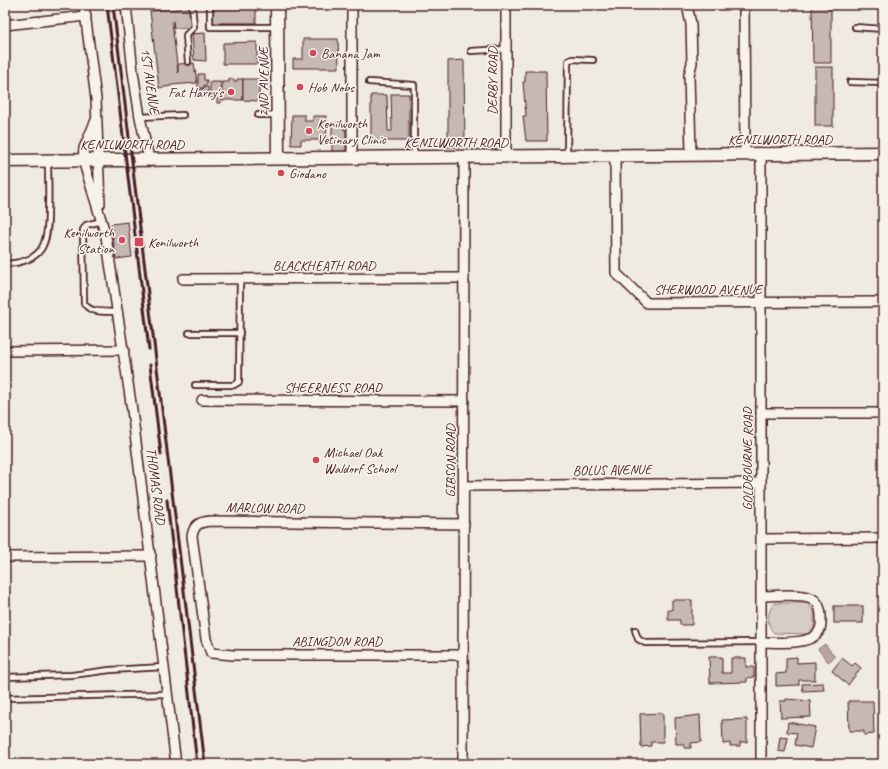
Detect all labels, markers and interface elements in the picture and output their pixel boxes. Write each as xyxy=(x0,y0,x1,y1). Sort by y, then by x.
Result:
place label: Banana Jam xyxy=(321,45,381,62)
street label: DERBY ROAD xyxy=(484,45,501,115)
street label: 2ND AVENUE xyxy=(255,46,272,117)
street label: 1ST AVENUE xyxy=(137,47,163,117)
marker: Banana Jam xyxy=(308,48,318,58)
place label: Hob Nobs xyxy=(308,79,355,96)
marker: Hob Nobs xyxy=(295,82,305,92)
place label: Fat Harry's xyxy=(168,84,224,101)
marker: Fat Harry's xyxy=(226,87,236,97)
place label: Kenilworth Vetinary Clinic xyxy=(317,115,387,148)
marker: Kenilworth Vetinary Clinic xyxy=(304,126,314,136)
street label: KENILWORTH ROAD xyxy=(728,131,834,148)
street label: KENILWORTH ROAD xyxy=(404,134,510,151)
street label: KENILWORTH ROAD xyxy=(80,136,186,153)
place label: Giodano xyxy=(289,165,327,182)
marker: Giodano xyxy=(276,168,286,178)
place label: Kenilworth Station xyxy=(64,224,115,257)
place label: Kenilworth xyxy=(148,234,199,251)
marker: Kenilworth Station xyxy=(117,235,127,245)
marker: Kenilworth xyxy=(133,236,145,248)
street label: BLACKHEATH ROAD xyxy=(273,257,377,274)
street label: SHERWOOD AVENUE xyxy=(654,281,763,298)
street label: SHEERNESS ROAD xyxy=(284,379,383,396)
street label: GOLDBOURNE ROAD xyxy=(739,407,756,510)
street label: GIBSON ROAD xyxy=(442,423,459,498)
place label: Michael Oak Waldorf School xyxy=(324,444,398,477)
street label: THOMAS ROAD xyxy=(143,447,169,527)
marker: Michael Oak Waldorf School xyxy=(311,455,321,465)
street label: BOLUS AVENUE xyxy=(572,461,654,479)
street label: MARLOW ROAD xyxy=(226,499,306,517)
street label: ABINGDON ROAD xyxy=(292,633,384,650)

